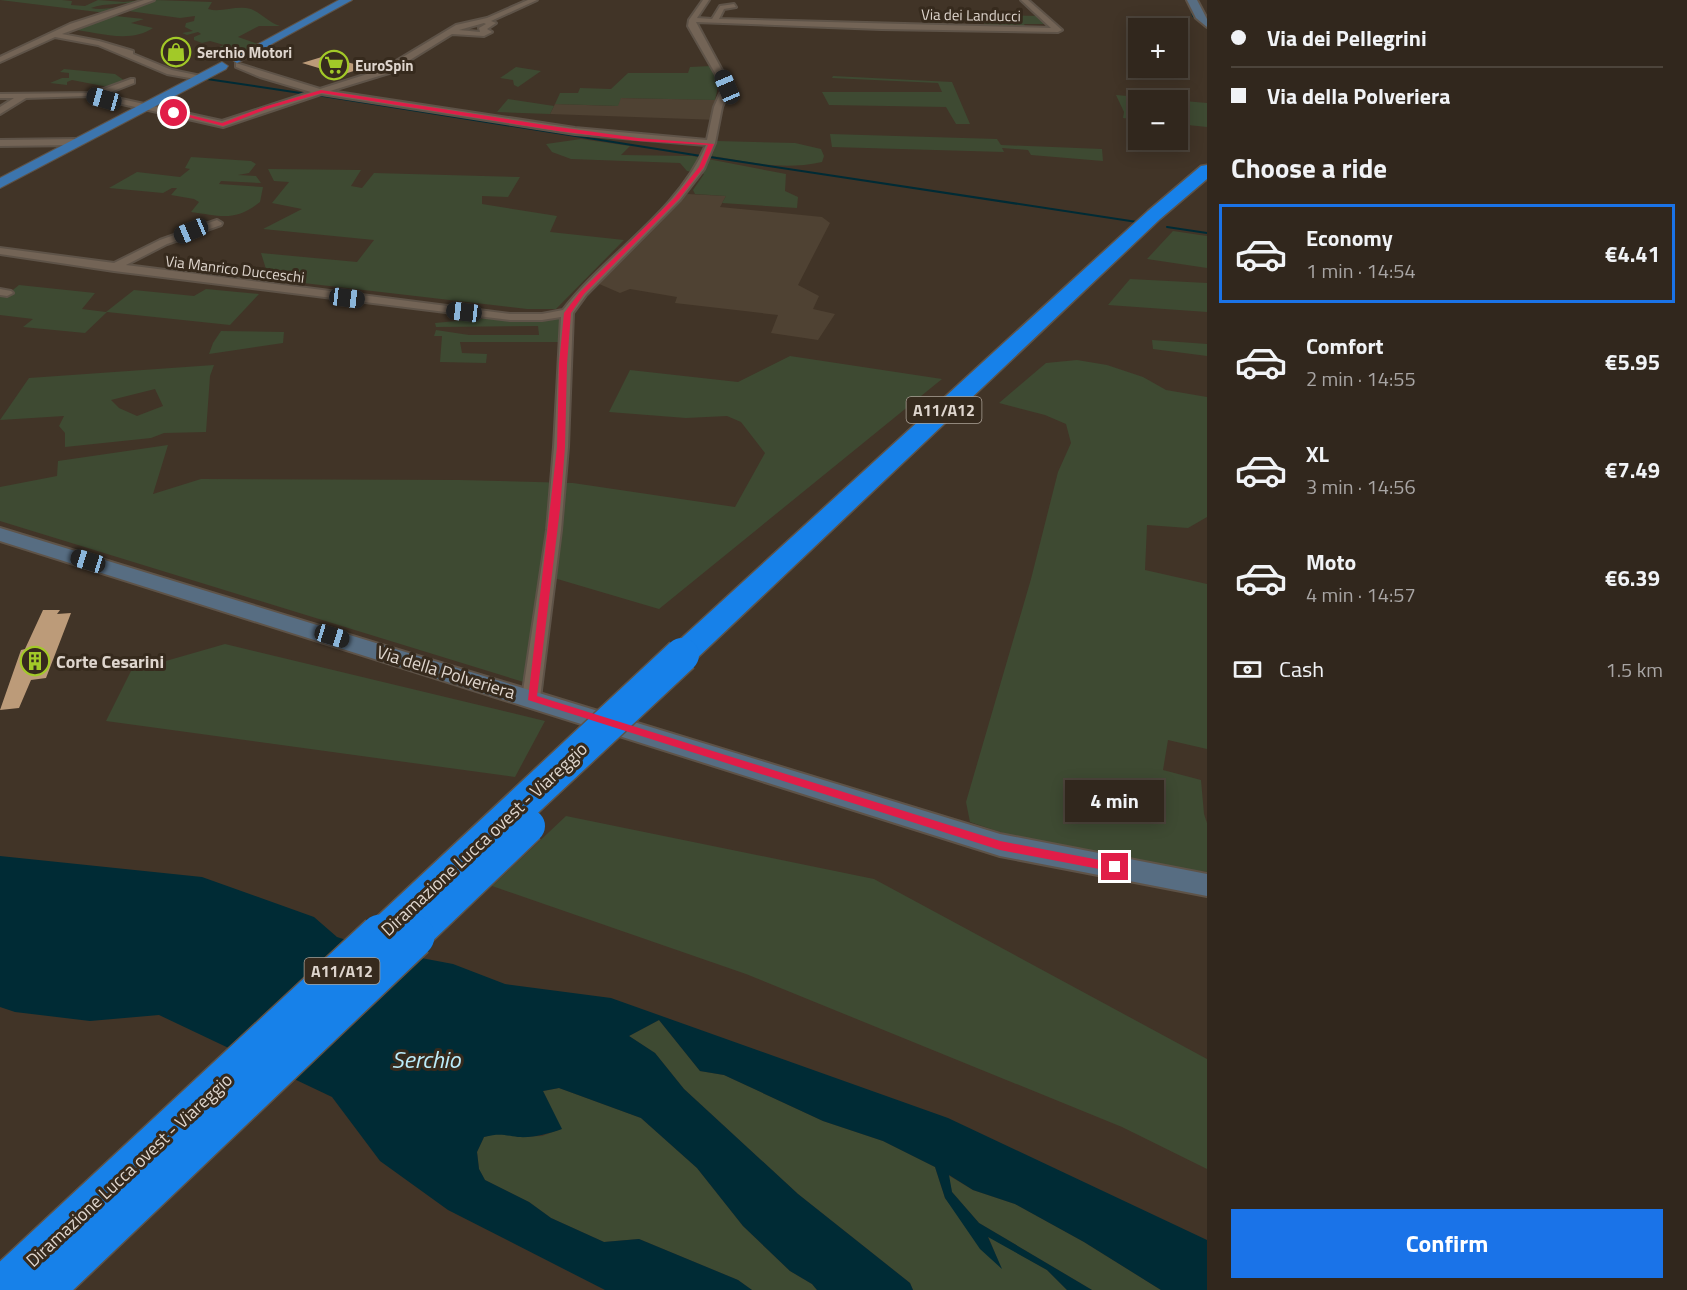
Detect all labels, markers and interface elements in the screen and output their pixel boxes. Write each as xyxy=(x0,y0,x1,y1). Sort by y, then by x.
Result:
street label: Via dei Landucci xyxy=(921,3,1021,27)
map controls xyxy=(1128,18,1188,150)
button: + xyxy=(1128,18,1188,78)
text: Via dei Pellegrini xyxy=(1267,21,1427,55)
shop icon: Serchio Motori xyxy=(160,36,192,68)
place label: Serchio Motori xyxy=(197,41,292,64)
supermarket icon: EuroSpin xyxy=(318,49,350,81)
place label: EuroSpin xyxy=(355,54,414,77)
car xyxy=(712,67,742,107)
text: Via della Polveriera xyxy=(1267,79,1450,113)
car xyxy=(84,85,124,113)
button: − xyxy=(1128,90,1188,150)
route start xyxy=(160,99,187,126)
text: Choose a ride xyxy=(1231,147,1387,188)
car xyxy=(171,216,211,246)
text: Economy xyxy=(1306,221,1393,255)
icon: car xyxy=(1234,227,1288,281)
text: €4.41 xyxy=(1605,237,1660,271)
street label: Via Manrico Ducceschi xyxy=(164,249,306,289)
text: 1 min · 14:54 xyxy=(1306,255,1416,286)
car xyxy=(328,287,366,309)
car xyxy=(445,301,483,323)
text: Comfort xyxy=(1306,329,1384,363)
icon: car xyxy=(1234,335,1288,389)
text: €5.95 xyxy=(1605,345,1660,379)
text: 2 min · 14:55 xyxy=(1306,363,1416,394)
road number: A11/A12 xyxy=(906,397,982,423)
text: XL xyxy=(1306,437,1329,471)
icon: car xyxy=(1234,443,1288,497)
text: €7.49 xyxy=(1605,453,1660,487)
text: 3 min · 14:56 xyxy=(1306,471,1416,502)
text: Moto xyxy=(1306,545,1356,579)
car xyxy=(68,547,108,575)
icon: car xyxy=(1234,551,1288,605)
text: €6.39 xyxy=(1605,561,1660,595)
text: 4 min · 14:57 xyxy=(1306,579,1416,610)
car xyxy=(312,622,352,650)
street label: Via della Polveriera xyxy=(373,638,519,706)
building icon: Corte Cesarini xyxy=(19,645,51,677)
place label: Corte Cesarini xyxy=(56,648,164,675)
text: Cash xyxy=(1279,652,1324,686)
icon: cash xyxy=(1231,653,1264,686)
text: 1.5 km xyxy=(1606,654,1663,685)
street label: Diramazione Lucca ovest - Viareggio xyxy=(375,736,593,942)
callout: 4 min xyxy=(1066,780,1164,822)
text: 4 min xyxy=(1090,785,1139,816)
route end xyxy=(1101,853,1128,880)
road number: A11/A12 xyxy=(304,958,380,984)
water label: Serchio xyxy=(392,1041,462,1077)
street label: Diramazione Lucca ovest - Viareggio xyxy=(20,1067,238,1273)
button: Confirm xyxy=(1231,1209,1663,1278)

